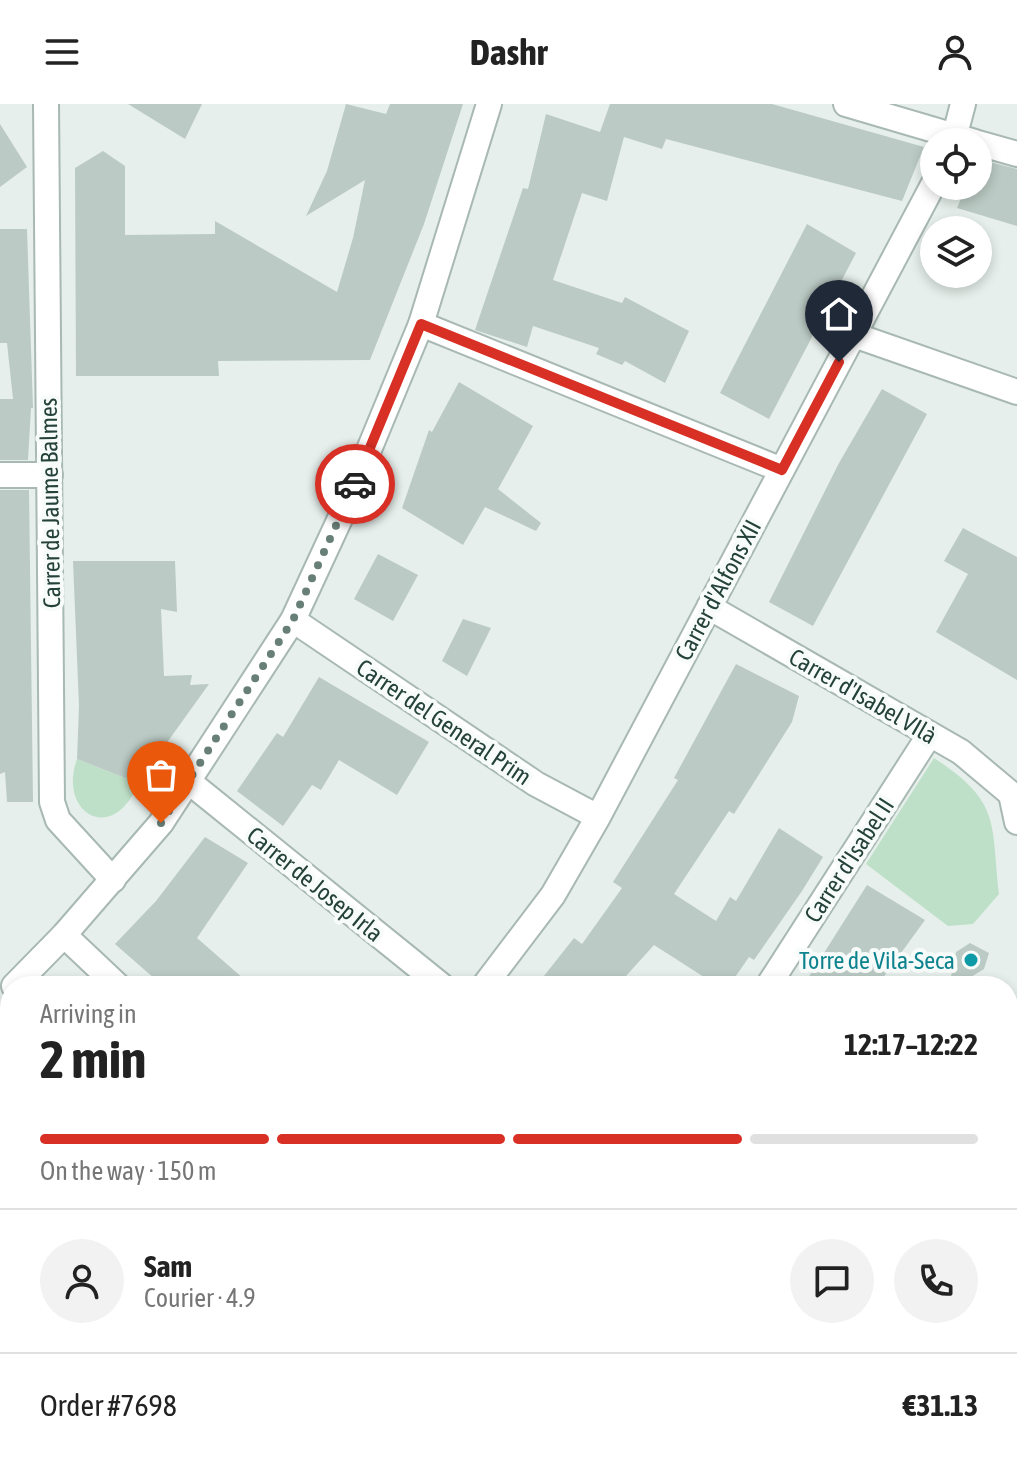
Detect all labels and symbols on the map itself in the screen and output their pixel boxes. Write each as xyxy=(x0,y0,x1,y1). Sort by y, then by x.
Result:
pin xyxy=(805,280,873,362)
street label: Carrer de Jaume Balmes xyxy=(35,398,65,608)
courier xyxy=(315,444,395,524)
street label: Carrer d'Alfons XII xyxy=(670,515,766,665)
street label: Carrer d'Isabel VIlà xyxy=(784,643,942,749)
street label: Carrer del General Prim xyxy=(352,654,536,790)
pin xyxy=(127,741,195,823)
street label: Carrer d'Isabel II xyxy=(799,793,899,927)
street label: Carrer de Josep Irla xyxy=(242,821,388,947)
place label: Torre de Vila-Seca xyxy=(799,947,955,974)
marker: Torre de Vila-Seca xyxy=(962,951,980,969)

